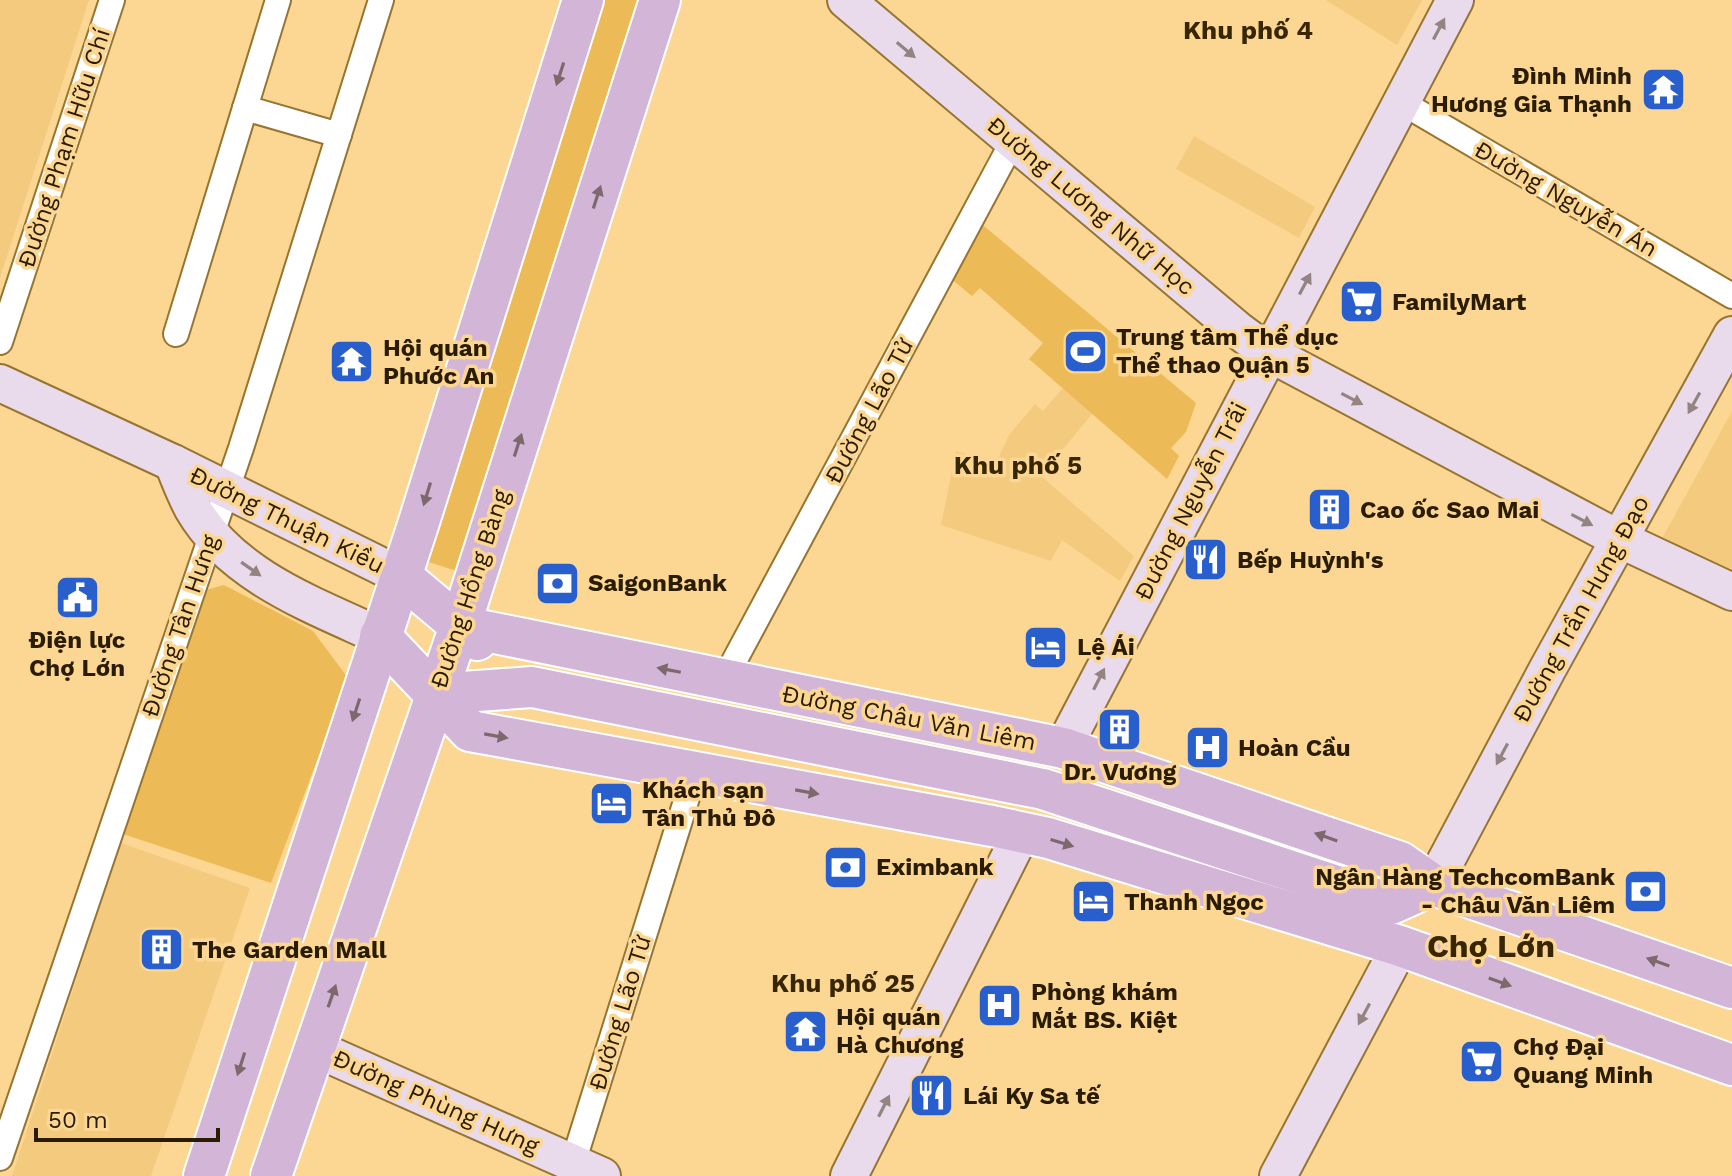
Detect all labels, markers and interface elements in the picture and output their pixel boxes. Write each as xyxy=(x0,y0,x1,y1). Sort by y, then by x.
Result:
district label: Khu phố 4 xyxy=(1183,15,1313,45)
one-way arrow xyxy=(1432,18,1446,40)
street label: Đường Phạm Hữu Chí xyxy=(12,25,116,271)
one-way arrow xyxy=(895,41,915,58)
place label: Đình Minh Hương Gia Thạnh xyxy=(1431,62,1632,118)
one-way arrow xyxy=(553,63,566,87)
temple icon: Đình Minh Hương Gia Thạnh xyxy=(1639,66,1687,114)
street label: Đường Lương Nhữ Học xyxy=(981,111,1201,301)
street label: Đường Nguyễn Án xyxy=(1470,135,1662,263)
one-way arrow xyxy=(591,185,604,209)
one-way arrow xyxy=(1299,272,1312,295)
supermarket icon: FamilyMart xyxy=(1337,278,1385,326)
place label: FamilyMart xyxy=(1392,288,1527,316)
place label: Trung tâm Thể dục Thể thao Quận 5 xyxy=(1116,323,1339,379)
sports icon: Trung tâm Thể dục Thể thao Quận 5 xyxy=(1061,327,1109,375)
street label: Đường Lão Tử xyxy=(819,333,919,488)
place label: Hội quán Phước An xyxy=(383,334,495,390)
temple icon: Hội quán Phước An xyxy=(328,338,376,386)
one-way arrow xyxy=(1341,392,1364,405)
one-way arrow xyxy=(1688,392,1701,415)
street label: Đường Nguyễn Trãi xyxy=(1129,397,1253,605)
one-way arrow xyxy=(512,432,524,456)
district label: Khu phố 5 xyxy=(954,450,1082,480)
street label: Đường Thuận Kiều xyxy=(185,461,389,579)
one-way arrow xyxy=(421,482,433,506)
street label: Đường Hồng Bàng xyxy=(425,486,515,692)
building icon: Cao ốc Sao Mai xyxy=(1305,486,1353,534)
street label: Đường Trần Hưng Đạo xyxy=(1507,491,1655,727)
place label: Cao ốc Sao Mai xyxy=(1360,496,1539,524)
one-way arrow xyxy=(1571,513,1594,526)
street label: Đường Tân Hưng xyxy=(136,531,224,721)
restaurant icon: Bếp Huỳnh's xyxy=(1182,536,1230,584)
place label: Bếp Huỳnh's xyxy=(1237,546,1384,574)
bank icon: SaigonBank xyxy=(533,559,581,607)
one-way arrow xyxy=(241,561,262,576)
place label: SaigonBank xyxy=(588,569,727,597)
public building icon: Điện lực Chợ Lớn xyxy=(53,574,101,622)
hotel icon: Lệ Ái xyxy=(1022,623,1070,671)
place label: Điện lực Chợ Lớn xyxy=(29,626,125,682)
place label: Lệ Ái xyxy=(1077,633,1135,661)
one-way arrow xyxy=(656,663,681,676)
one-way arrow xyxy=(1092,668,1106,690)
street label: Đường Châu Văn Liêm xyxy=(780,680,1038,756)
one-way arrow xyxy=(349,698,361,722)
building icon: Dr. Vương xyxy=(1096,706,1144,754)
hospital icon: Hoàn Cầu xyxy=(1183,724,1231,772)
one-way arrow xyxy=(484,730,509,743)
place label: Hoàn Cầu xyxy=(1238,734,1351,762)
one-way arrow xyxy=(1496,743,1509,766)
place label: Dr. Vương xyxy=(1064,758,1177,786)
place label: Khách sạn Tân Thủ Đô xyxy=(642,776,776,832)
hotel icon: Khách sạn Tân Thủ Đô xyxy=(587,780,635,828)
one-way arrow xyxy=(795,787,820,799)
one-way arrow xyxy=(1314,831,1338,843)
one-way arrow xyxy=(1051,837,1075,850)
bank icon: Eximbank xyxy=(821,843,869,891)
place label: Eximbank xyxy=(876,853,994,881)
place label: Ngân Hàng TechcomBank - Châu Văn Liêm xyxy=(1315,863,1615,919)
bank icon: Ngân Hàng TechcomBank - Châu Văn Liêm xyxy=(1622,867,1670,915)
hotel icon: Thanh Ngọc xyxy=(1069,878,1117,926)
place label: Thanh Ngọc xyxy=(1124,888,1264,916)
building icon: The Garden Mall xyxy=(137,926,185,974)
district label: Chợ Lớn xyxy=(1427,927,1555,965)
street label: Đường Lão Tử xyxy=(583,932,657,1094)
place label: The Garden Mall xyxy=(192,936,387,964)
one-way arrow xyxy=(1646,956,1670,968)
district label: Khu phố 25 xyxy=(771,968,915,998)
one-way arrow xyxy=(1488,977,1512,989)
place label: Phòng khám Mắt BS. Kiệt xyxy=(1031,978,1178,1034)
hospital icon: Phòng khám Mắt BS. Kiệt xyxy=(976,982,1024,1030)
one-way arrow xyxy=(327,984,339,1008)
place label: Hội quán Hà Chương xyxy=(836,1003,964,1059)
one-way arrow xyxy=(1357,1003,1370,1026)
temple icon: Hội quán Hà Chương xyxy=(781,1007,829,1055)
place label: Chợ Đại Quang Minh xyxy=(1513,1033,1653,1089)
supermarket icon: Chợ Đại Quang Minh xyxy=(1458,1037,1506,1085)
street label: Đường Phùng Hưng xyxy=(329,1044,544,1160)
one-way arrow xyxy=(234,1052,246,1076)
restaurant icon: Lái Ky Sa tế xyxy=(908,1072,956,1120)
place label: Lái Ky Sa tế xyxy=(963,1082,1102,1110)
scale bar xyxy=(36,1092,218,1142)
one-way arrow xyxy=(877,1095,891,1118)
text: 50 m xyxy=(48,1106,108,1134)

